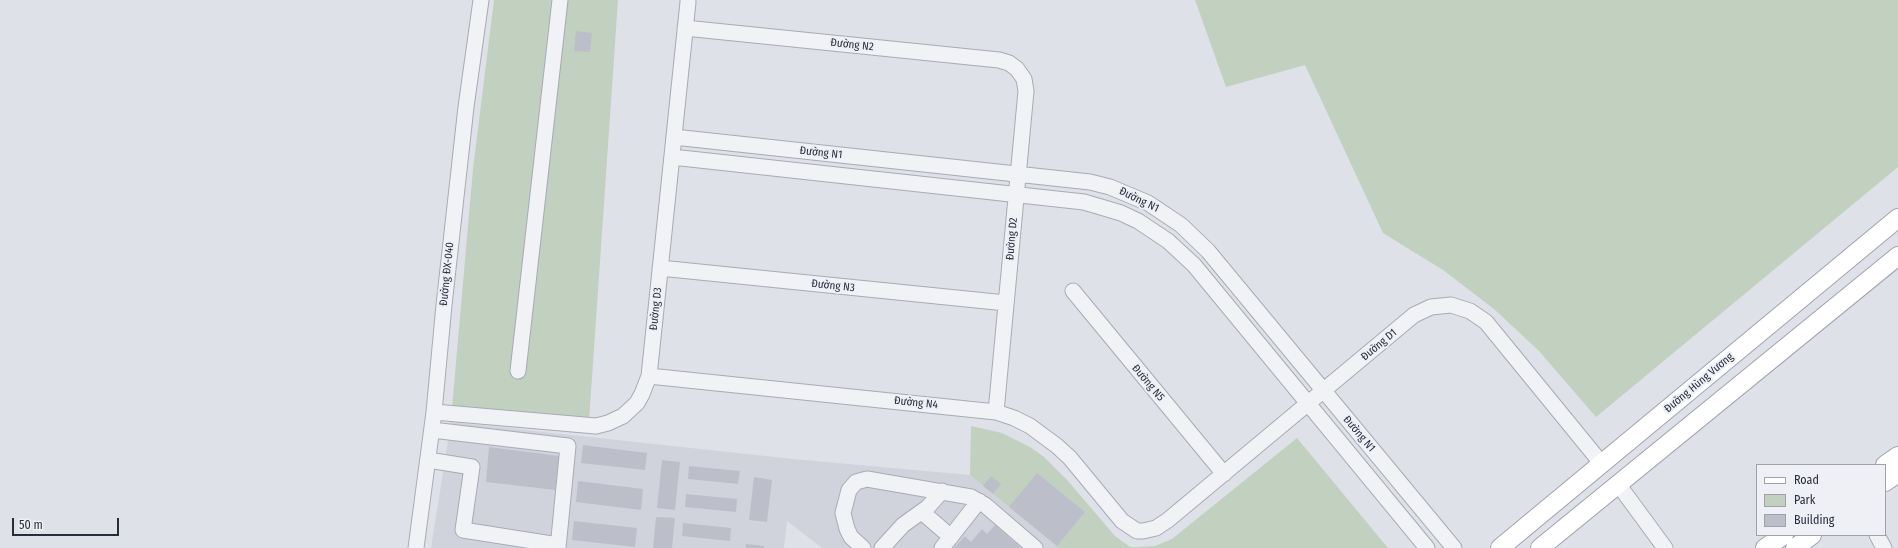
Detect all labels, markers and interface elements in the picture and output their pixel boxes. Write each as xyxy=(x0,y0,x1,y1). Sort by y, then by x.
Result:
street label: Đường N2 xyxy=(830,36,874,54)
street label: Đường N1 xyxy=(799,144,843,162)
street label: Đường N1 xyxy=(1117,185,1161,215)
street label: Đường D2 xyxy=(1004,217,1020,261)
street label: Đường ĐX-040 xyxy=(437,241,457,307)
street label: Đường N3 xyxy=(811,277,855,295)
street label: Đường D3 xyxy=(647,287,665,331)
street label: Đường D1 xyxy=(1359,326,1399,364)
street label: Đường Hùng Vương xyxy=(1662,350,1736,416)
street label: Đường N5 xyxy=(1129,362,1167,404)
street label: Đường N4 xyxy=(893,394,939,412)
street label: Đường N1 xyxy=(1340,413,1378,455)
legend xyxy=(1756,464,1886,536)
text: Road xyxy=(1794,473,1819,487)
text: Park xyxy=(1794,493,1815,507)
scale bar xyxy=(14,510,121,536)
text: Building xyxy=(1794,513,1834,527)
text: 50 m xyxy=(19,518,43,532)

